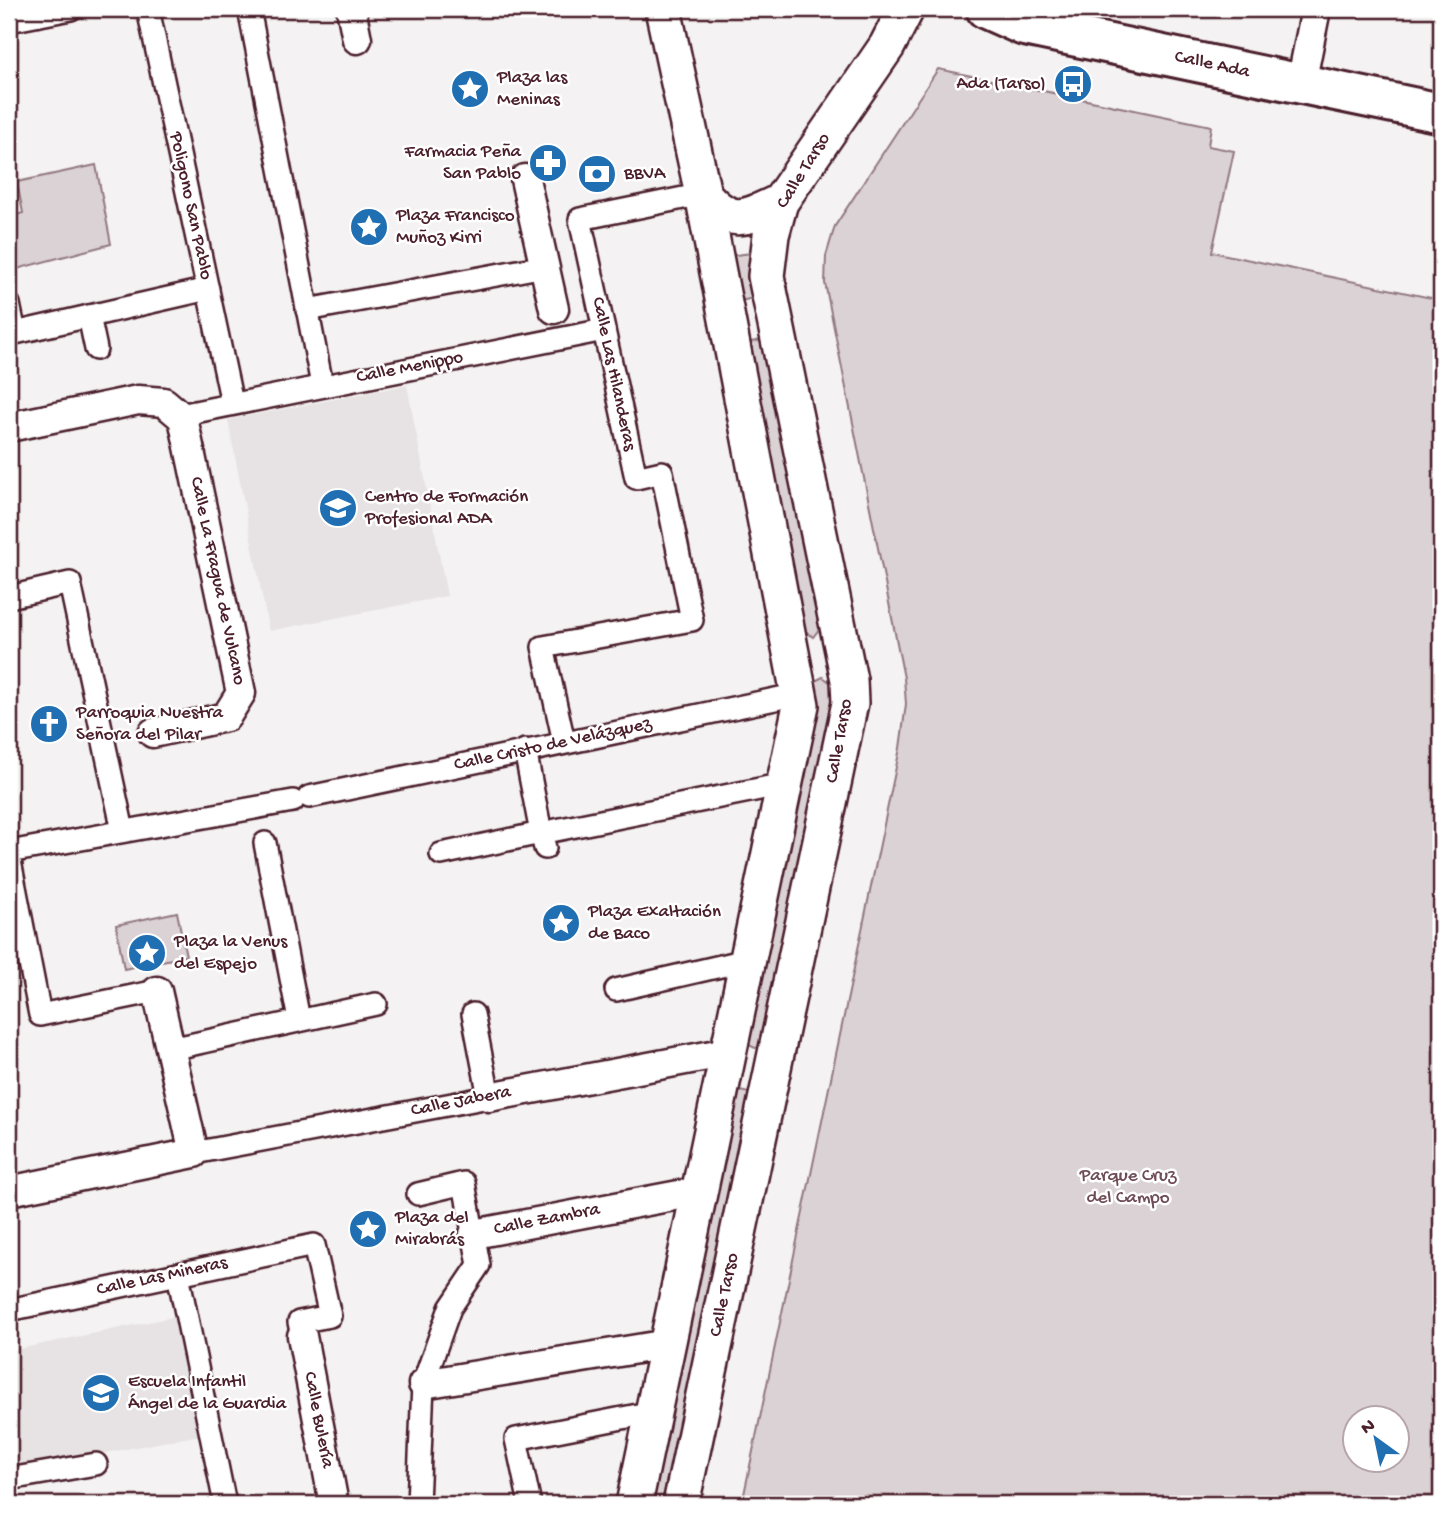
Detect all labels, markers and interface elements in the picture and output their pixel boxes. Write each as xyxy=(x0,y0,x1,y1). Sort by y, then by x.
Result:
street label: Calle Ada xyxy=(1172,46,1253,84)
bus stop icon: Ada (Tarso) xyxy=(1052,63,1094,105)
place label: Plaza las Meninas xyxy=(496,67,568,112)
place icon: Plaza las Meninas xyxy=(449,68,491,110)
place label: Ada (Tarso) xyxy=(956,73,1046,96)
street label: Poligono San Pablo xyxy=(163,129,217,282)
street label: Calle Tarso xyxy=(772,129,836,213)
place label: Farmacia Peña San Pablo xyxy=(403,141,522,186)
pharmacy icon: Farmacia Peña San Pablo xyxy=(527,142,569,184)
bank icon: BBVA xyxy=(576,153,618,195)
place label: BBVA xyxy=(623,163,667,186)
place label: Plaza Francisco Muñoz Kirri xyxy=(395,205,515,250)
place icon: Plaza Francisco Muñoz Kirri xyxy=(348,206,390,248)
street label: Calle Las Hilanderas xyxy=(585,295,641,454)
street label: Calle Menippo xyxy=(355,346,465,390)
street label: Calle La Fragua de Vulcano xyxy=(184,475,250,687)
place label: Centro de Formación Profesional ADA xyxy=(364,486,528,531)
school or university icon: Centro de Formación Profesional ADA xyxy=(317,487,359,529)
street label: Calle Tarso xyxy=(821,697,859,785)
place label: Parroquia Nuestra Señora del Pilar xyxy=(75,702,224,747)
church icon: Parroquia Nuestra Señora del Pilar xyxy=(28,703,70,745)
street label: Calle Cristo de Velázquez xyxy=(452,713,654,777)
place label: Plaza Exaltación de Baco xyxy=(587,901,721,946)
place icon: Plaza Exaltación de Baco xyxy=(540,902,582,944)
place label: Plaza la Venus del Espejo xyxy=(173,931,288,976)
place icon: Plaza la Venus del Espejo xyxy=(126,932,168,974)
street label: Calle Jabera xyxy=(409,1081,514,1123)
park label: Parque Cruz del Campo xyxy=(1079,1165,1177,1210)
street label: Calle Zambra xyxy=(492,1198,603,1242)
place label: Plaza del Mirabrás xyxy=(394,1207,469,1252)
place icon: Plaza del Mirabrás xyxy=(347,1208,389,1250)
street label: Calle Tarso xyxy=(705,1251,745,1339)
street label: Calle Las Mineras xyxy=(95,1252,230,1302)
street label: Calle Bulería xyxy=(297,1370,339,1471)
place label: Escuela Infantil Ángel de la Guardia xyxy=(128,1371,288,1416)
school or university icon: Escuela Infantil Ángel de la Guardia xyxy=(80,1372,122,1414)
north arrow xyxy=(1342,1404,1412,1474)
text: N xyxy=(1357,1415,1380,1441)

